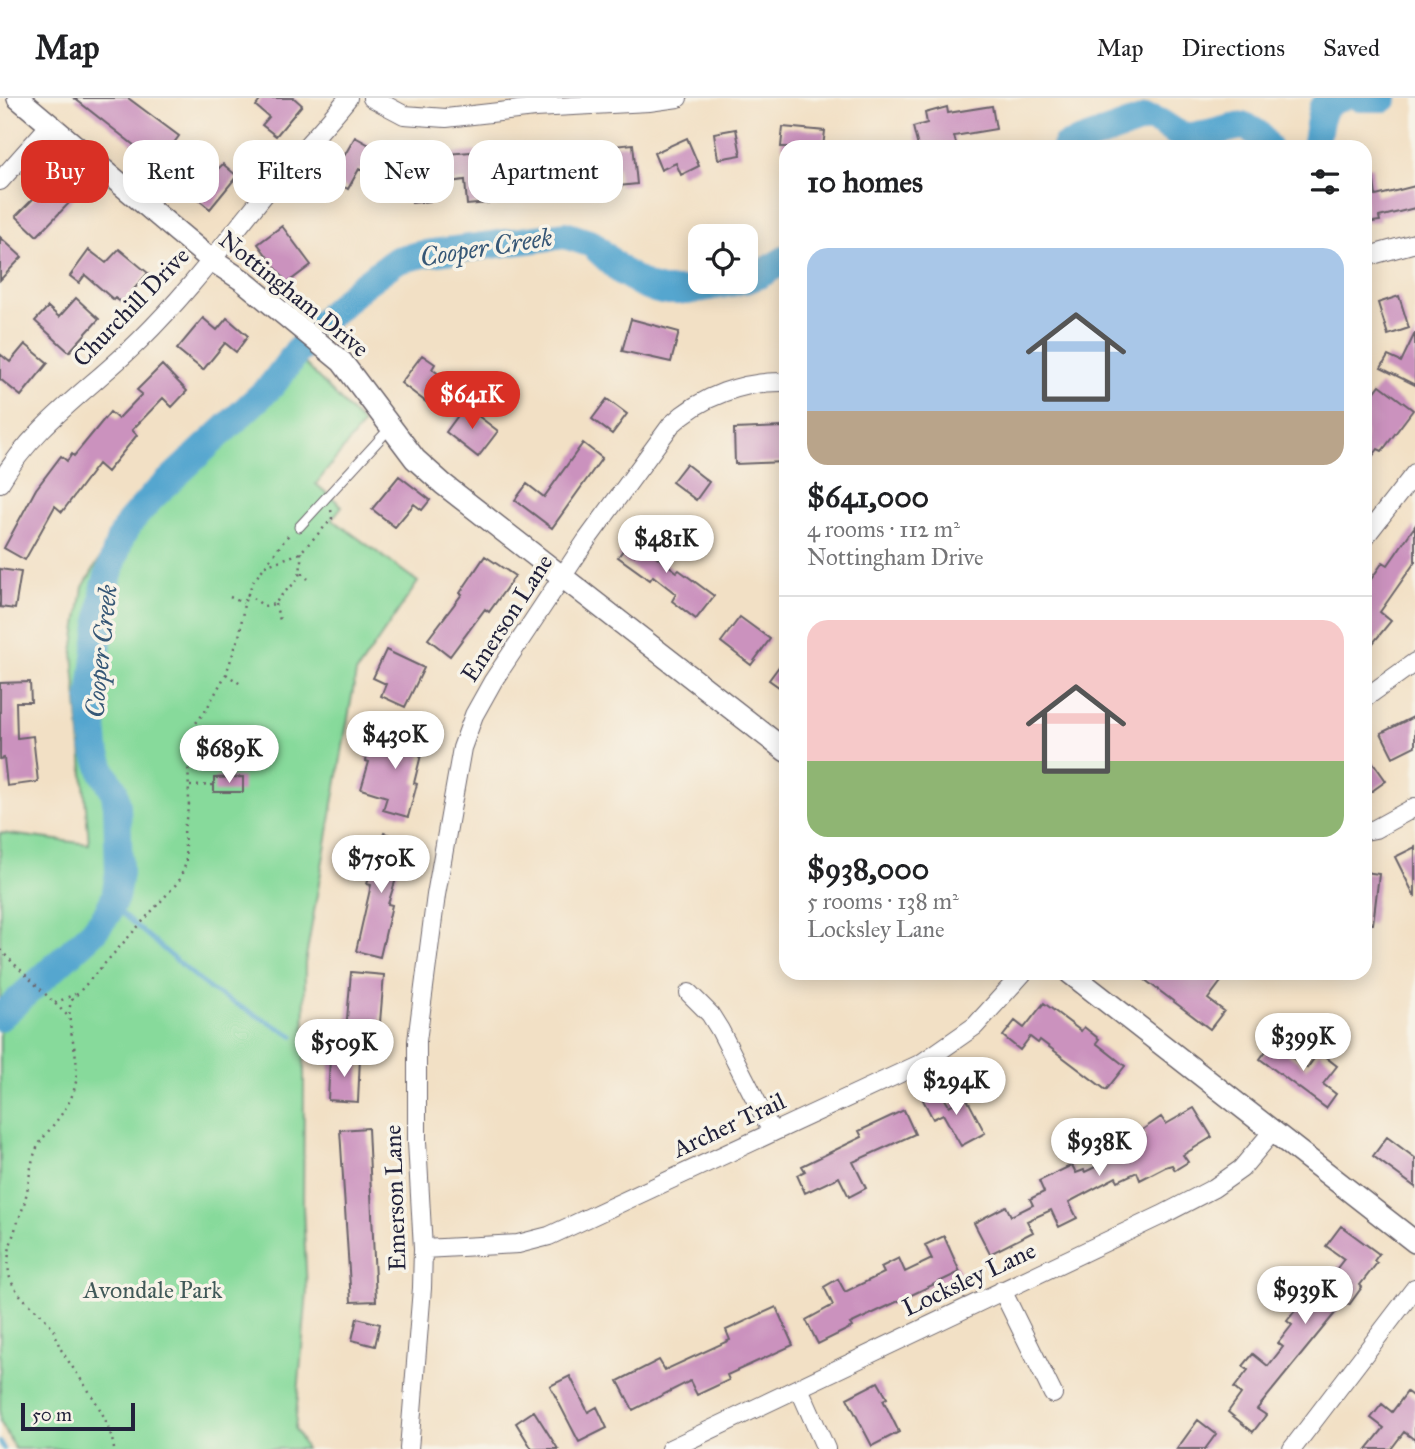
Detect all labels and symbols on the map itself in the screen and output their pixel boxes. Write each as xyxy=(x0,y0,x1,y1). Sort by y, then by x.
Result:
water label: Cooper Creek xyxy=(418,221,555,274)
street label: Nottingham Drive xyxy=(213,224,375,364)
street label: Churchill Drive xyxy=(66,241,196,373)
pin: $641K xyxy=(423,372,521,431)
pin: $481K xyxy=(617,516,715,575)
street label: Emerson Lane xyxy=(455,548,559,688)
water label: Cooper Creek xyxy=(78,582,125,719)
pin: $430K xyxy=(346,712,444,771)
pin: $689K xyxy=(180,726,278,785)
pin: $750K xyxy=(332,836,430,895)
pin: $399K xyxy=(1254,1014,1352,1073)
pin: $509K xyxy=(295,1020,393,1079)
pin: $294K xyxy=(907,1058,1005,1117)
street label: Archer Trail xyxy=(667,1086,790,1165)
pin: $938K xyxy=(1050,1118,1148,1178)
street label: Emerson Lane xyxy=(377,1124,413,1272)
street label: Locksley Lane xyxy=(898,1235,1040,1323)
pin: $939K xyxy=(1256,1266,1354,1326)
park label: Avondale Park xyxy=(83,1275,223,1305)
scale bar xyxy=(21,1400,135,1432)

